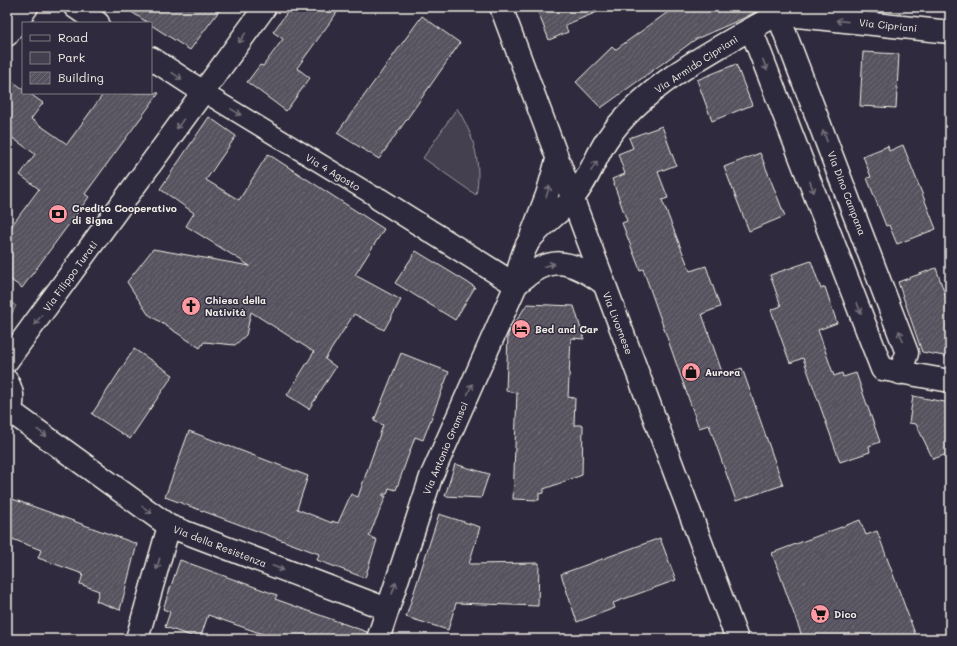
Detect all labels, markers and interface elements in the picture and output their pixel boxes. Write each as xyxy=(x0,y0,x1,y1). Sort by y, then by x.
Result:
street label: Via Cipriani xyxy=(858,15,918,35)
one-way arrow xyxy=(836,17,849,24)
legend xyxy=(22,22,152,94)
text: Road xyxy=(58,29,88,45)
street label: Via Armido Cipriani xyxy=(652,32,740,96)
one-way arrow xyxy=(238,33,246,44)
text: Park xyxy=(58,49,85,65)
one-way arrow xyxy=(762,59,770,71)
text: Building xyxy=(58,69,104,85)
one-way arrow xyxy=(171,71,182,80)
one-way arrow xyxy=(230,109,242,117)
one-way arrow xyxy=(176,118,184,129)
one-way arrow xyxy=(820,130,828,142)
street label: Via Dino Campana xyxy=(825,149,869,237)
street label: Via 4 Agosto xyxy=(303,150,363,194)
one-way arrow xyxy=(590,160,598,172)
one-way arrow xyxy=(808,180,816,192)
one-way arrow xyxy=(545,185,552,198)
place label: Credito Cooperativo di Signa xyxy=(72,201,177,227)
bank icon: Credito Cooperativo di Signa xyxy=(47,203,69,225)
street label: Via Filippo Turati xyxy=(40,238,100,314)
one-way arrow xyxy=(542,261,555,268)
street label: Via Livornese xyxy=(600,290,636,356)
place label: Chiesa della Natività xyxy=(205,293,266,319)
church icon: Chiesa della Natività xyxy=(180,295,202,317)
one-way arrow xyxy=(855,301,863,313)
one-way arrow xyxy=(34,314,42,325)
hotel icon: Bed and Car xyxy=(510,318,532,340)
place label: Bed and Car xyxy=(535,322,598,336)
one-way arrow xyxy=(896,330,904,342)
shop icon: Aurora xyxy=(680,361,702,383)
place label: Aurora xyxy=(705,365,740,379)
one-way arrow xyxy=(467,383,474,395)
street label: Via Antonio Gramsci xyxy=(419,399,471,497)
one-way arrow xyxy=(37,429,48,437)
one-way arrow xyxy=(142,506,153,514)
street label: Via della Resistenza xyxy=(171,522,269,570)
one-way arrow xyxy=(154,557,162,570)
one-way arrow xyxy=(272,565,284,573)
one-way arrow xyxy=(391,582,398,595)
supermarket icon: Dico xyxy=(809,603,831,625)
place label: Dico xyxy=(834,607,857,621)

